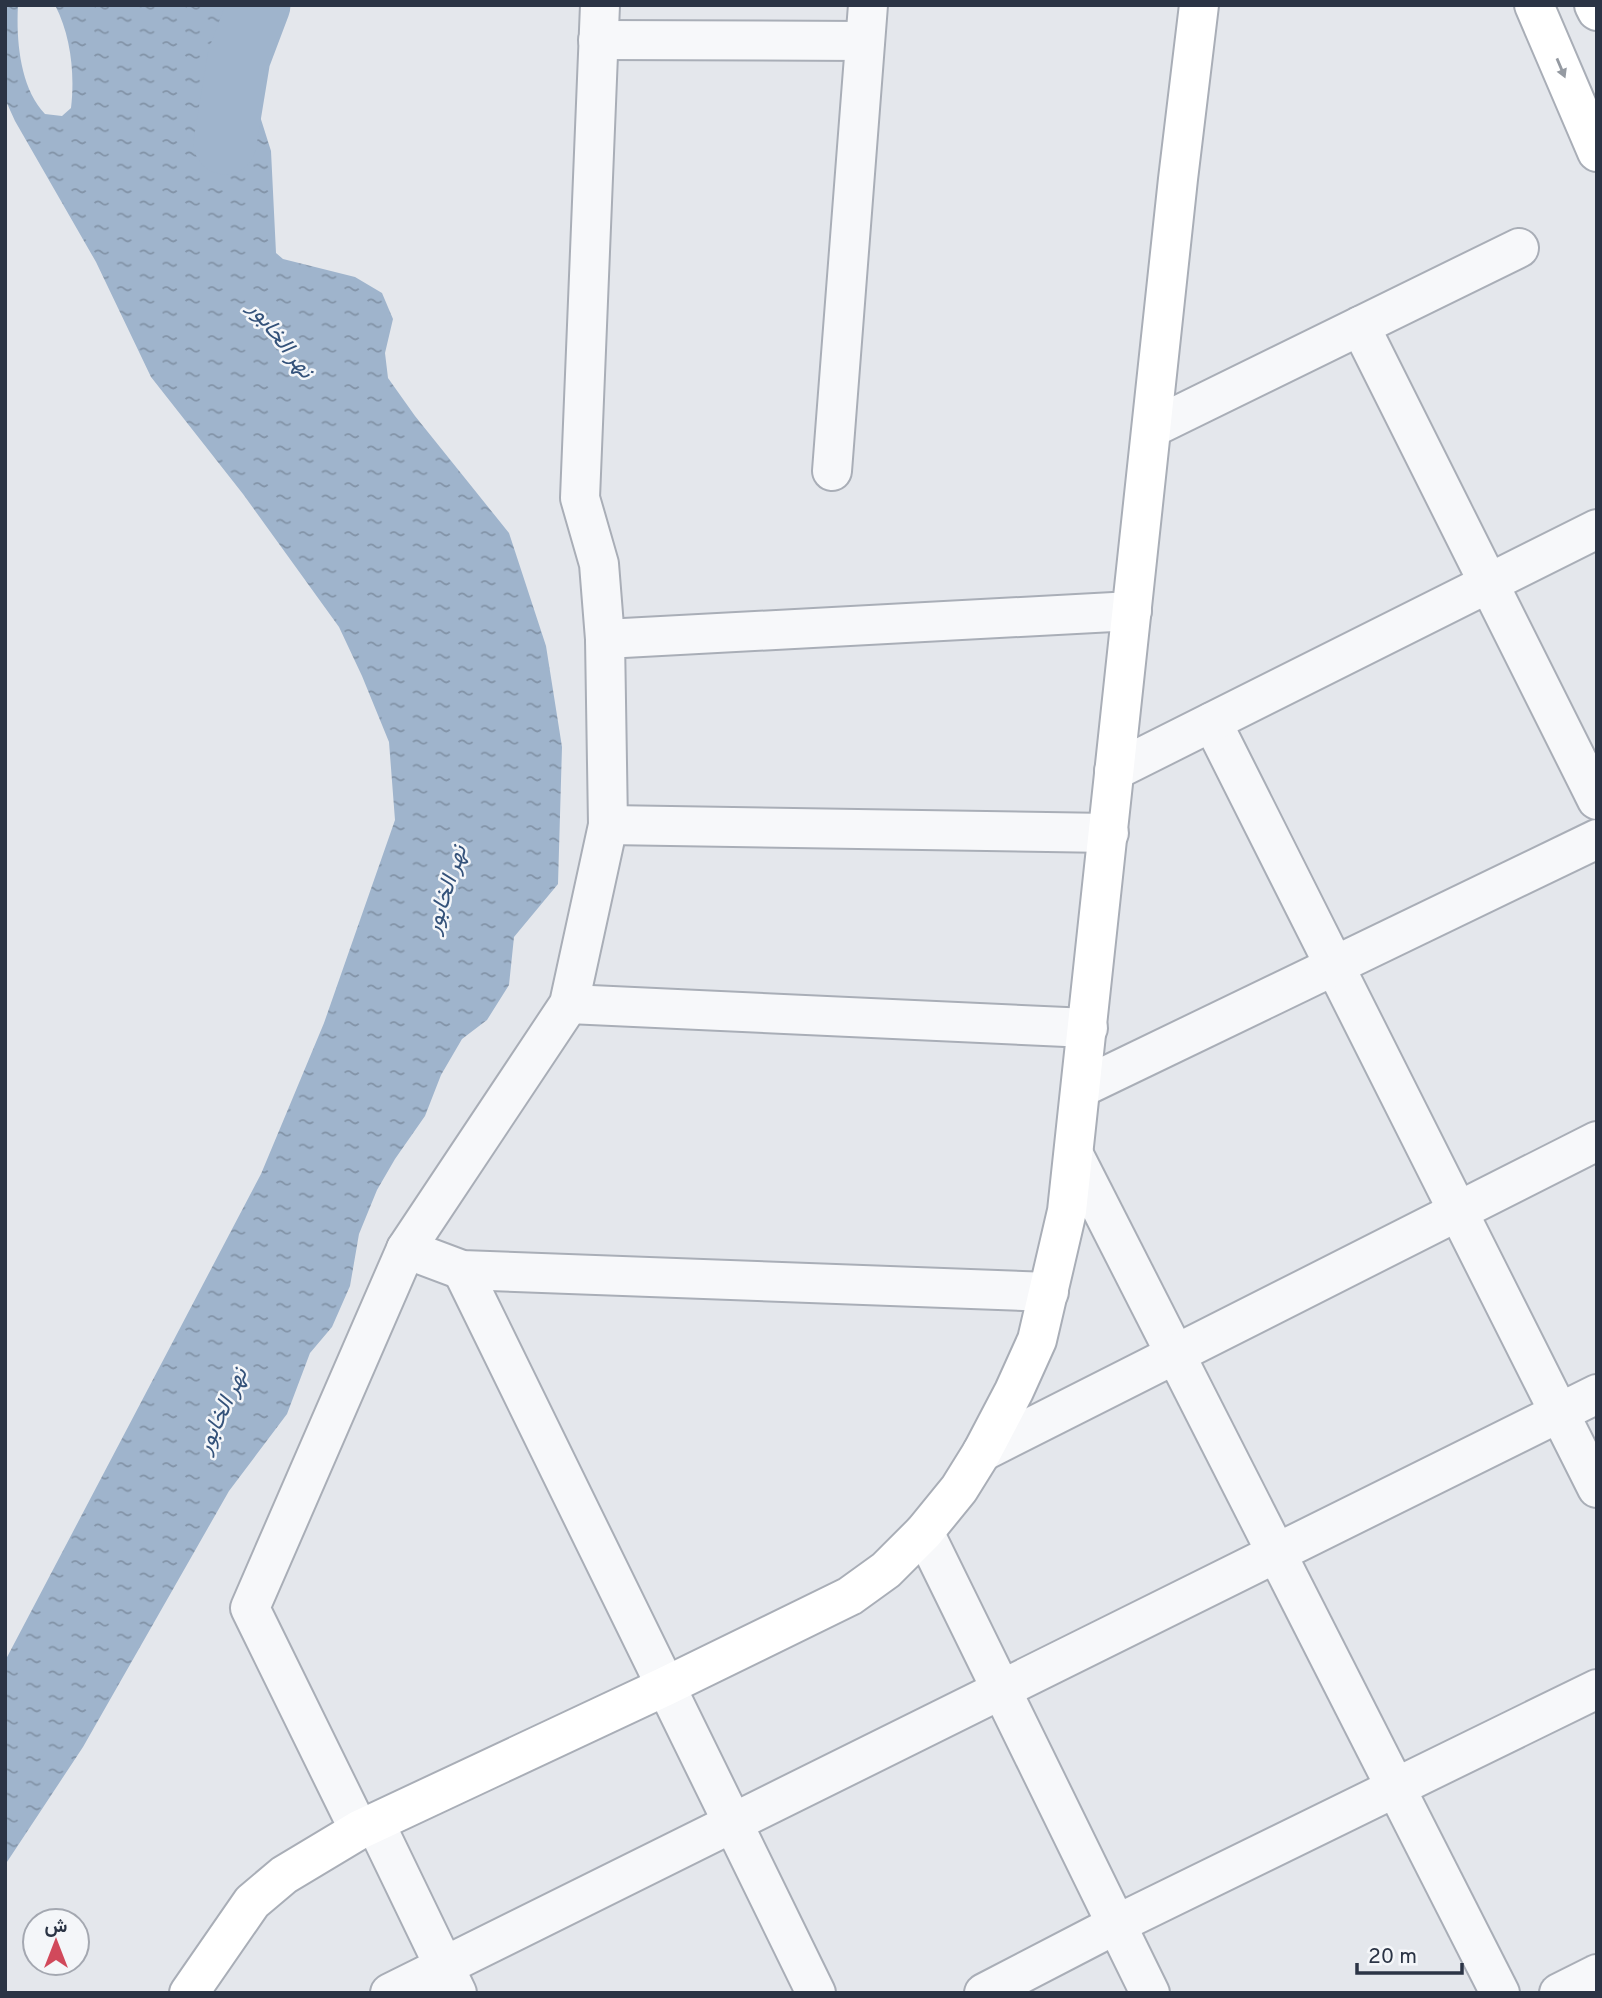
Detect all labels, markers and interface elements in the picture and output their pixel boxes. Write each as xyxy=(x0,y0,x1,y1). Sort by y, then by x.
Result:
one-way arrow xyxy=(1555,58,1567,78)
water label: نهر الخابور xyxy=(239,294,320,386)
water label: نهر الخابور xyxy=(419,841,476,939)
water label: نهر الخابور xyxy=(190,1363,256,1460)
north arrow xyxy=(21,1907,91,1977)
text: ش xyxy=(45,1915,68,1939)
scale bar xyxy=(1357,1932,1462,1976)
text: 20 m xyxy=(1368,1944,1417,1971)

